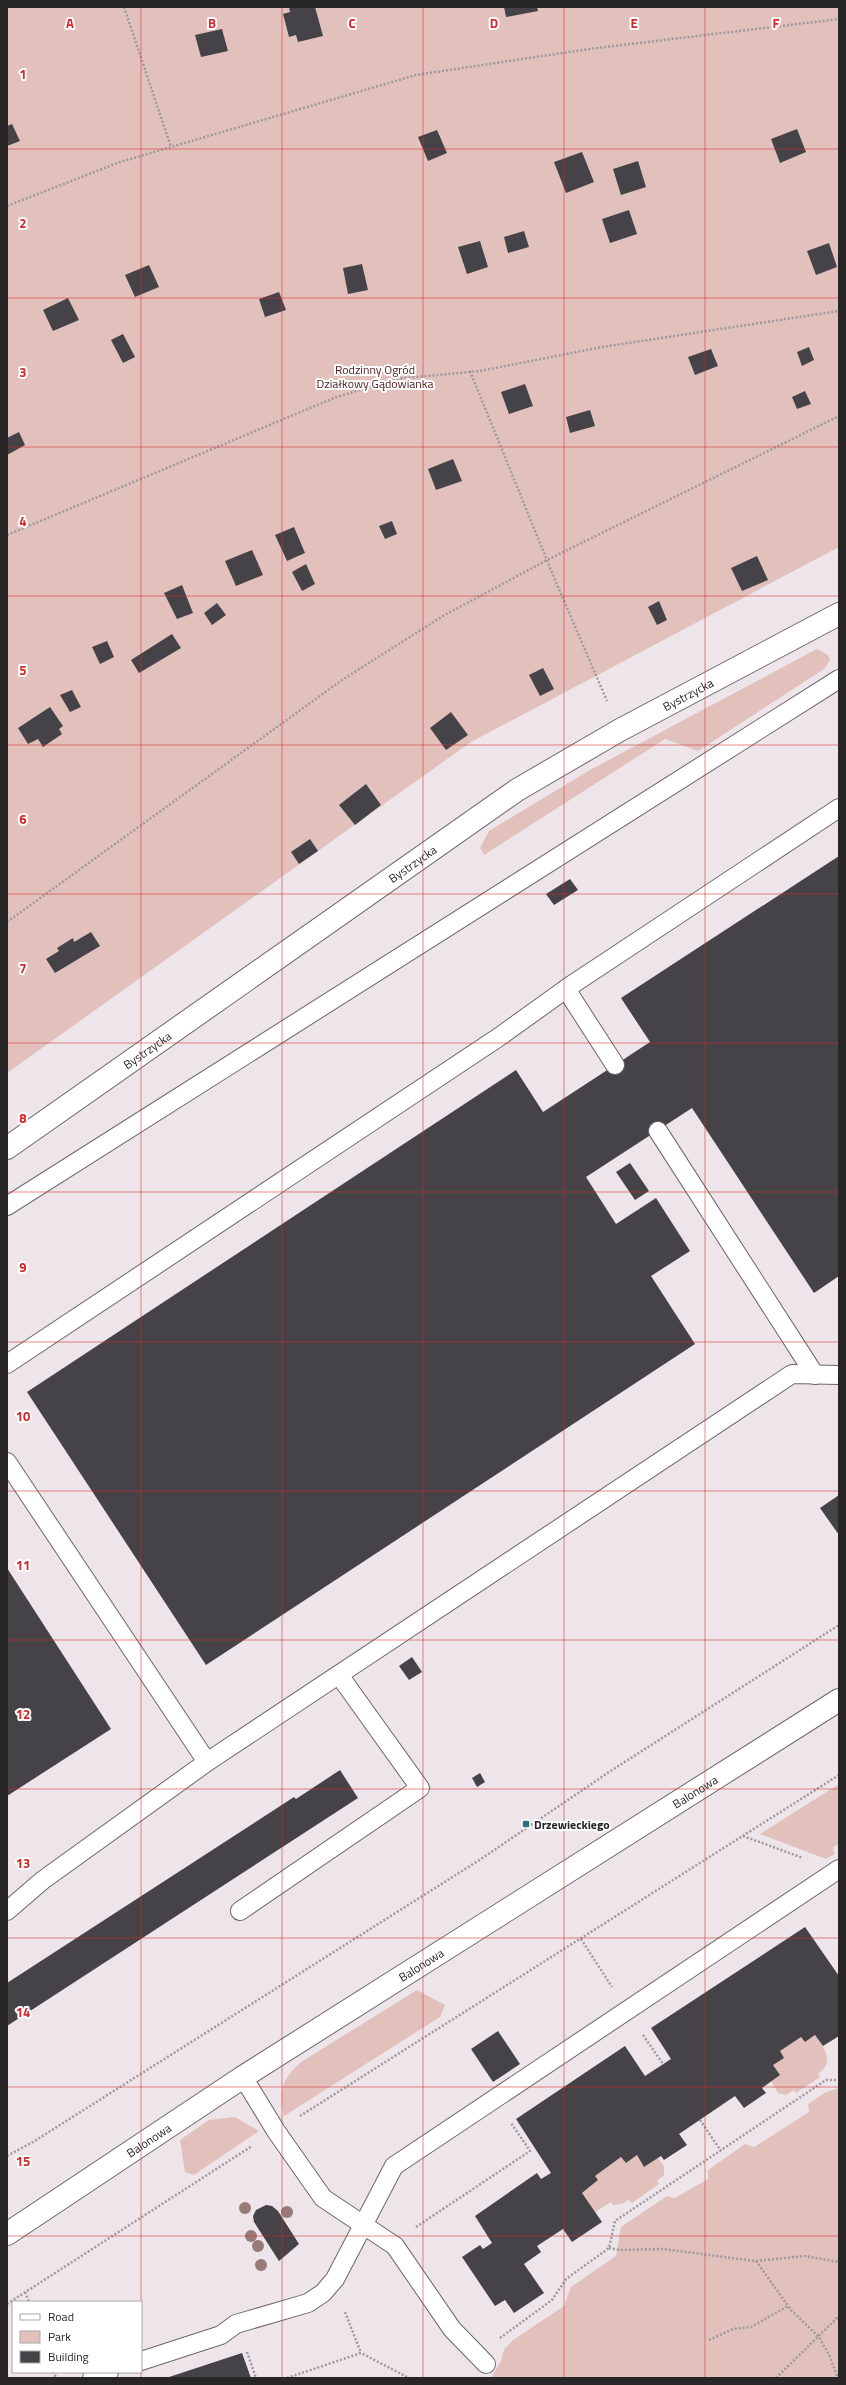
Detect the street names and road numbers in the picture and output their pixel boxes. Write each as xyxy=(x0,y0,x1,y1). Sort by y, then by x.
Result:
street label: Bystrzycka xyxy=(659,673,717,715)
street label: Bystrzycka xyxy=(384,840,440,887)
street label: Bystrzycka xyxy=(119,1026,175,1073)
street label: Balonowa xyxy=(668,1770,721,1813)
street label: Balonowa xyxy=(395,1943,447,1986)
street label: Balonowa xyxy=(122,2118,175,2162)

